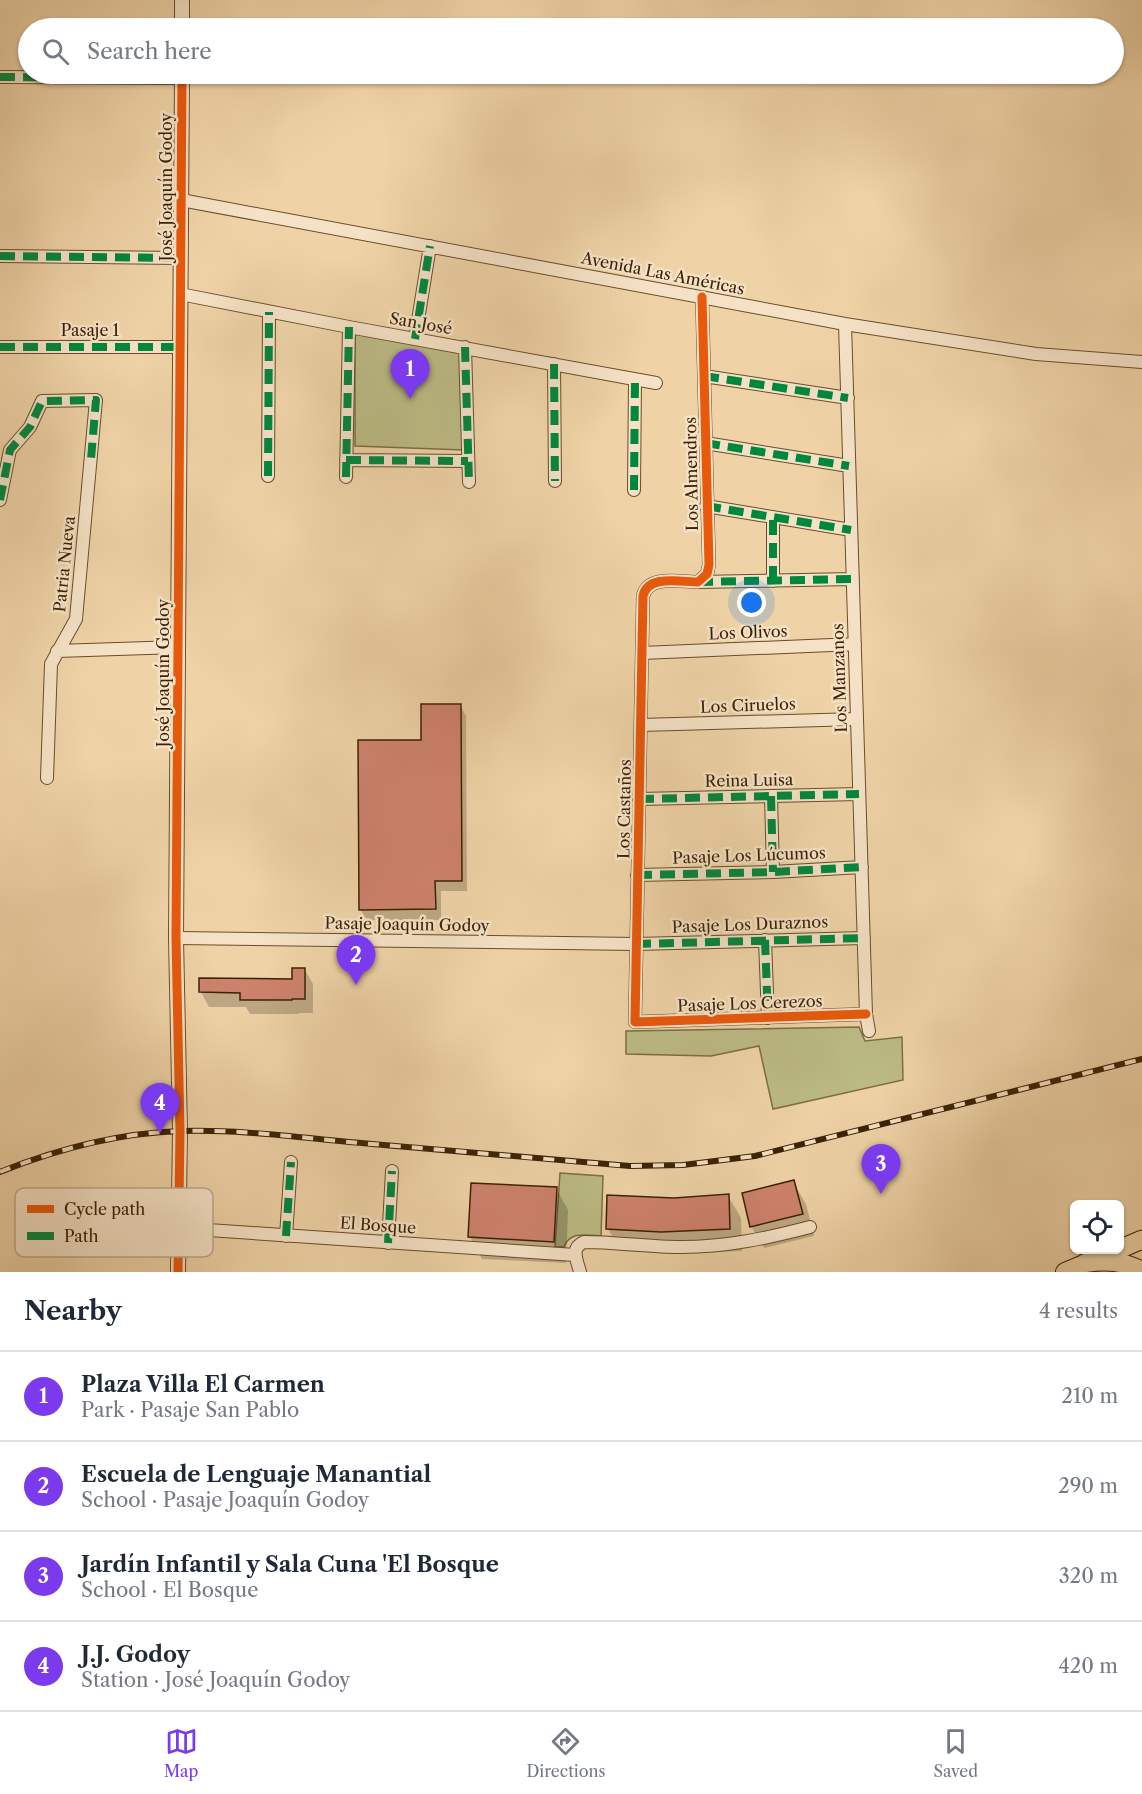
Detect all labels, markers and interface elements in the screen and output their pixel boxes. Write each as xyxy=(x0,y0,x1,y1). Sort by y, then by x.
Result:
search box xyxy=(18,18,1124,84)
icon: search xyxy=(39,35,72,68)
text: Search here xyxy=(87,38,212,65)
street label: José Joaquín Godoy xyxy=(156,112,176,264)
street label: Avenida Las Américas xyxy=(579,247,746,299)
street label: San José xyxy=(388,308,454,338)
street label: Pasaje 1 xyxy=(61,320,120,340)
pin: 1 xyxy=(390,350,430,399)
street label: Los Almendros xyxy=(680,417,702,531)
street label: Patria Nueva xyxy=(49,514,79,613)
your location xyxy=(737,588,766,617)
street label: José Joaquín Godoy xyxy=(153,598,173,750)
street label: Los Olivos xyxy=(708,621,788,643)
street label: Los Manzanos xyxy=(827,623,851,733)
street label: Los Ciruelos xyxy=(700,693,796,717)
street label: Los Castaños xyxy=(613,759,635,859)
street label: Reina Luisa xyxy=(705,769,794,791)
street label: Pasaje Los Lúcumos xyxy=(672,842,826,868)
street label: Pasaje Los Duraznos xyxy=(671,911,829,937)
street label: Pasaje Joaquín Godoy xyxy=(324,913,491,935)
pin: 2 xyxy=(336,936,376,985)
street label: Pasaje Los Cerezos xyxy=(677,990,823,1016)
pin: 4 xyxy=(140,1084,180,1133)
pin: 3 xyxy=(862,1144,900,1194)
legend xyxy=(15,1188,213,1257)
text: Cycle path xyxy=(64,1199,145,1219)
map controls xyxy=(1070,1200,1124,1254)
button: locate xyxy=(1070,1200,1124,1254)
street label: El Bosque xyxy=(339,1212,417,1238)
text: Path xyxy=(64,1226,98,1246)
text: Nearby xyxy=(24,1295,122,1327)
text: 4 results xyxy=(1039,1299,1118,1323)
text: Plaza Villa El Carmen xyxy=(81,1371,325,1398)
text: 1 xyxy=(39,1384,48,1408)
text: 210 m xyxy=(1061,1384,1118,1408)
text: Park · Pasaje San Pablo xyxy=(81,1398,299,1422)
text: Escuela de Lenguaje Manantial xyxy=(81,1461,431,1488)
text: 2 xyxy=(38,1474,49,1498)
text: 290 m xyxy=(1058,1474,1118,1498)
text: School · Pasaje Joaquín Godoy xyxy=(81,1488,369,1512)
text: Jardín Infantil y Sala Cuna 'El Bosque xyxy=(81,1551,499,1578)
text: 3 xyxy=(38,1564,49,1588)
text: 320 m xyxy=(1059,1564,1118,1588)
text: School · El Bosque xyxy=(81,1578,258,1602)
text: J.J. Godoy xyxy=(81,1641,190,1668)
text: 4 xyxy=(38,1654,49,1678)
text: 420 m xyxy=(1058,1654,1118,1678)
text: Station · José Joaquín Godoy xyxy=(81,1668,350,1692)
tab: Map xyxy=(164,1725,198,1781)
tab: Directions xyxy=(526,1725,605,1781)
tab: Saved xyxy=(934,1725,978,1781)

